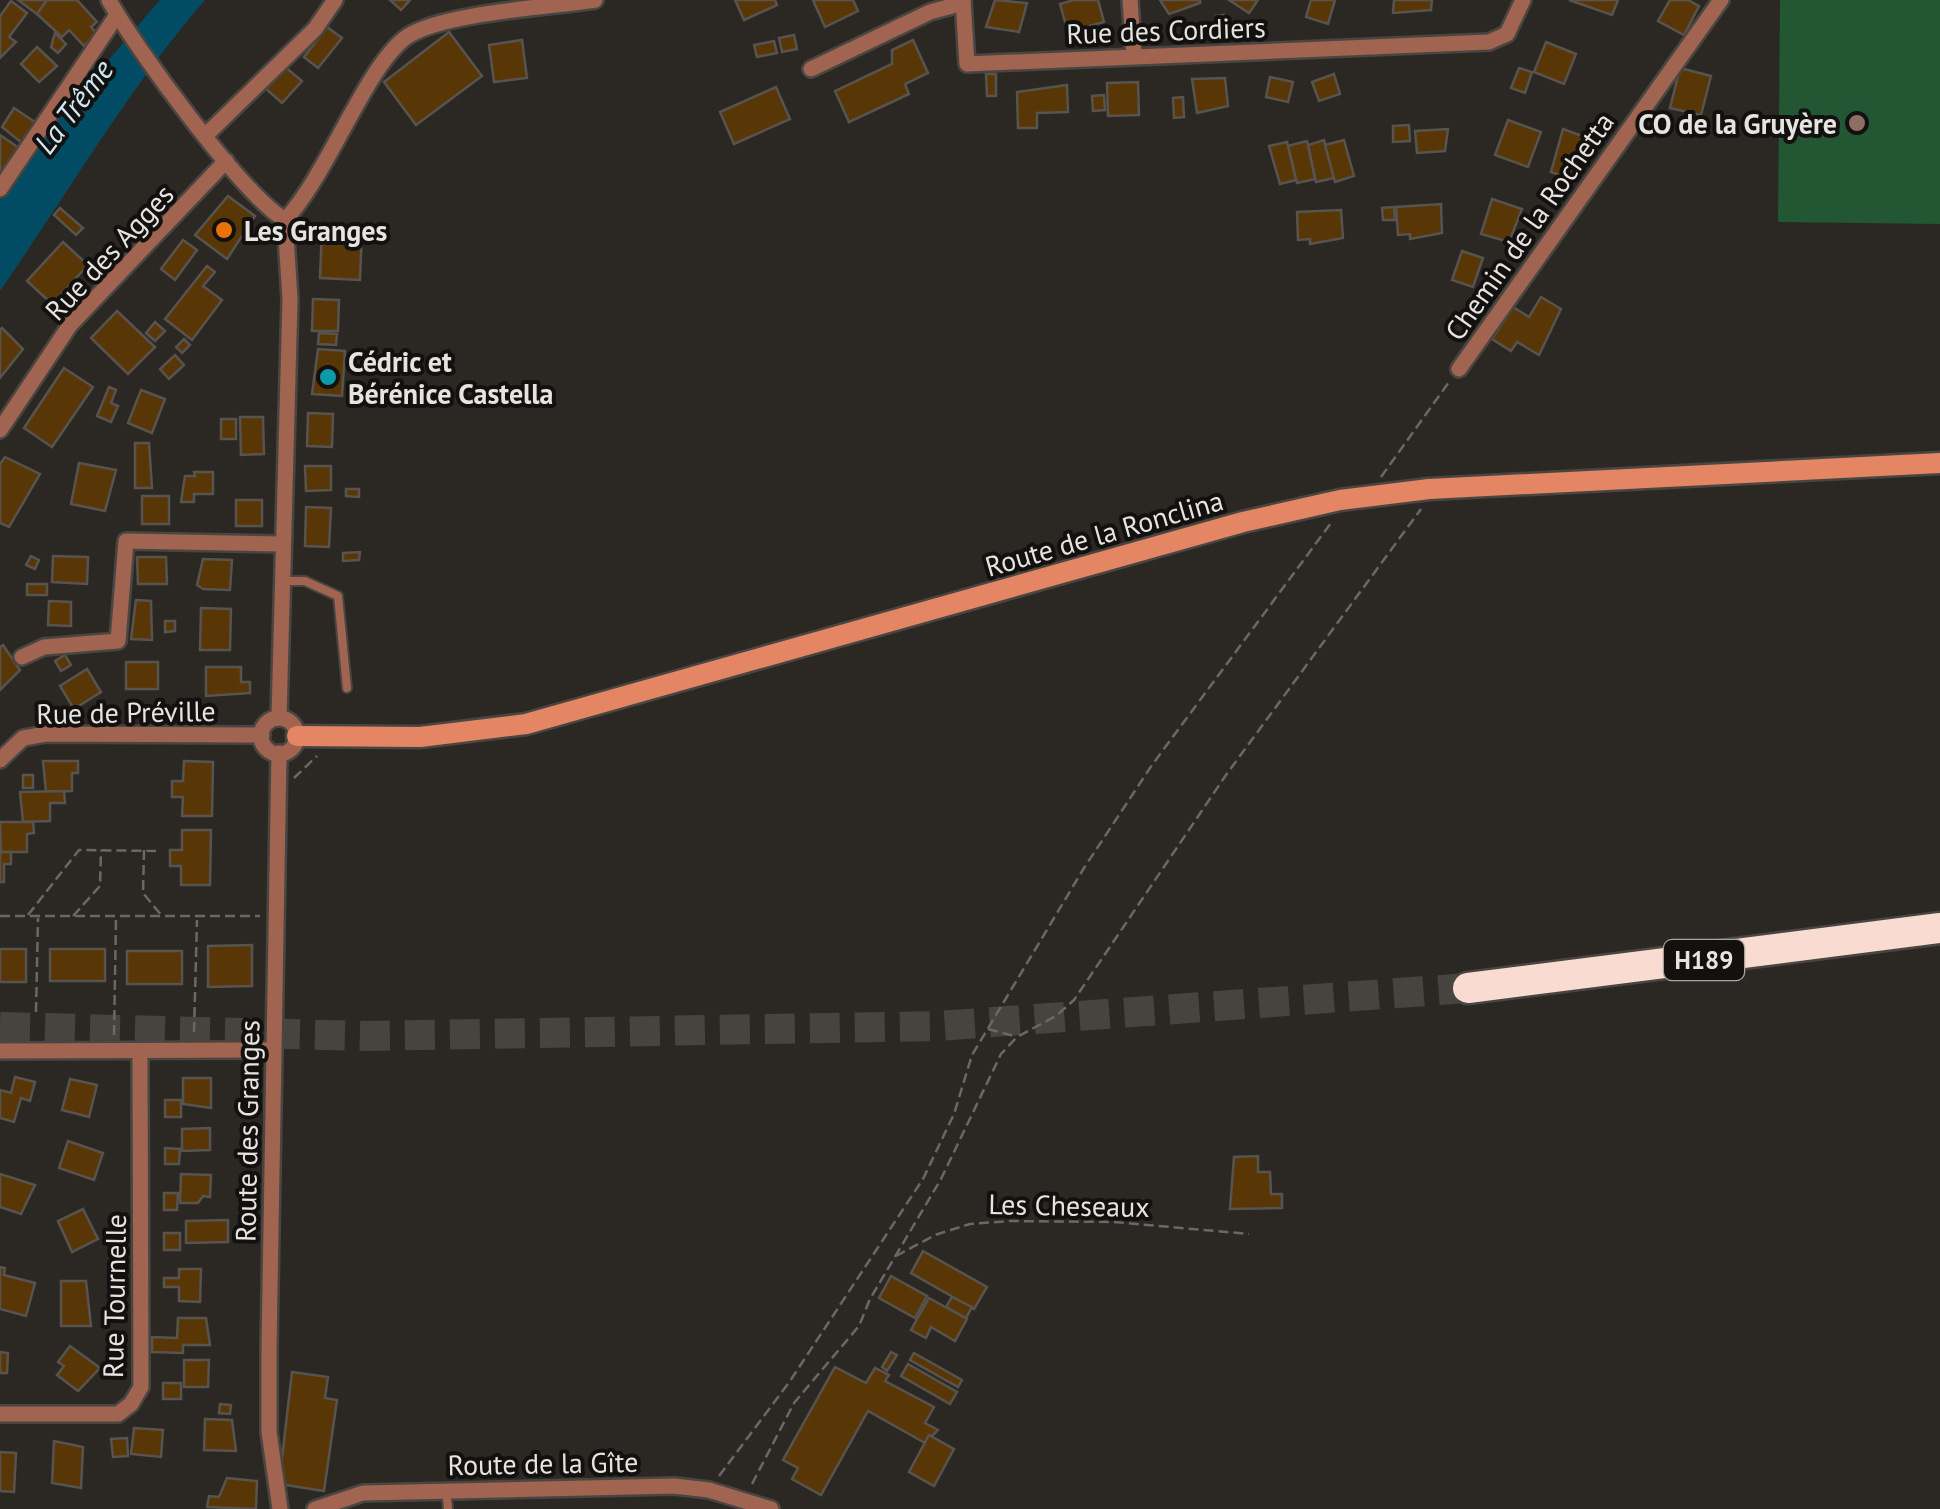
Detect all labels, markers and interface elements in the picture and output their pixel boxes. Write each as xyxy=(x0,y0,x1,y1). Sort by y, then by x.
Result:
street label: Rue des Cordiers xyxy=(1066,8,1266,52)
water label: La Trême xyxy=(25,51,121,161)
street label: Chemin de la Rochetta xyxy=(1436,105,1622,347)
place label: CO de la Gruyère xyxy=(1638,105,1837,142)
marker: CO de la Gruyère xyxy=(1846,112,1868,134)
street label: Rue des Agges xyxy=(36,176,182,328)
place label: Les Granges xyxy=(244,212,387,249)
marker: Les Granges xyxy=(213,219,235,241)
place label: Cédric et Bérénice Castella xyxy=(348,343,553,412)
marker: Cédric et Bérénice Castella xyxy=(317,366,339,388)
street label: Route de la Ronclina xyxy=(981,481,1227,585)
street label: Rue de Préville xyxy=(36,692,216,732)
road number: H189 xyxy=(1664,940,1744,980)
street label: Route des Granges xyxy=(227,1020,267,1242)
street label: Les Cheseaux xyxy=(988,1185,1150,1225)
street label: Rue Tournelle xyxy=(94,1214,134,1378)
street label: Route de la Gîte xyxy=(447,1443,639,1483)

